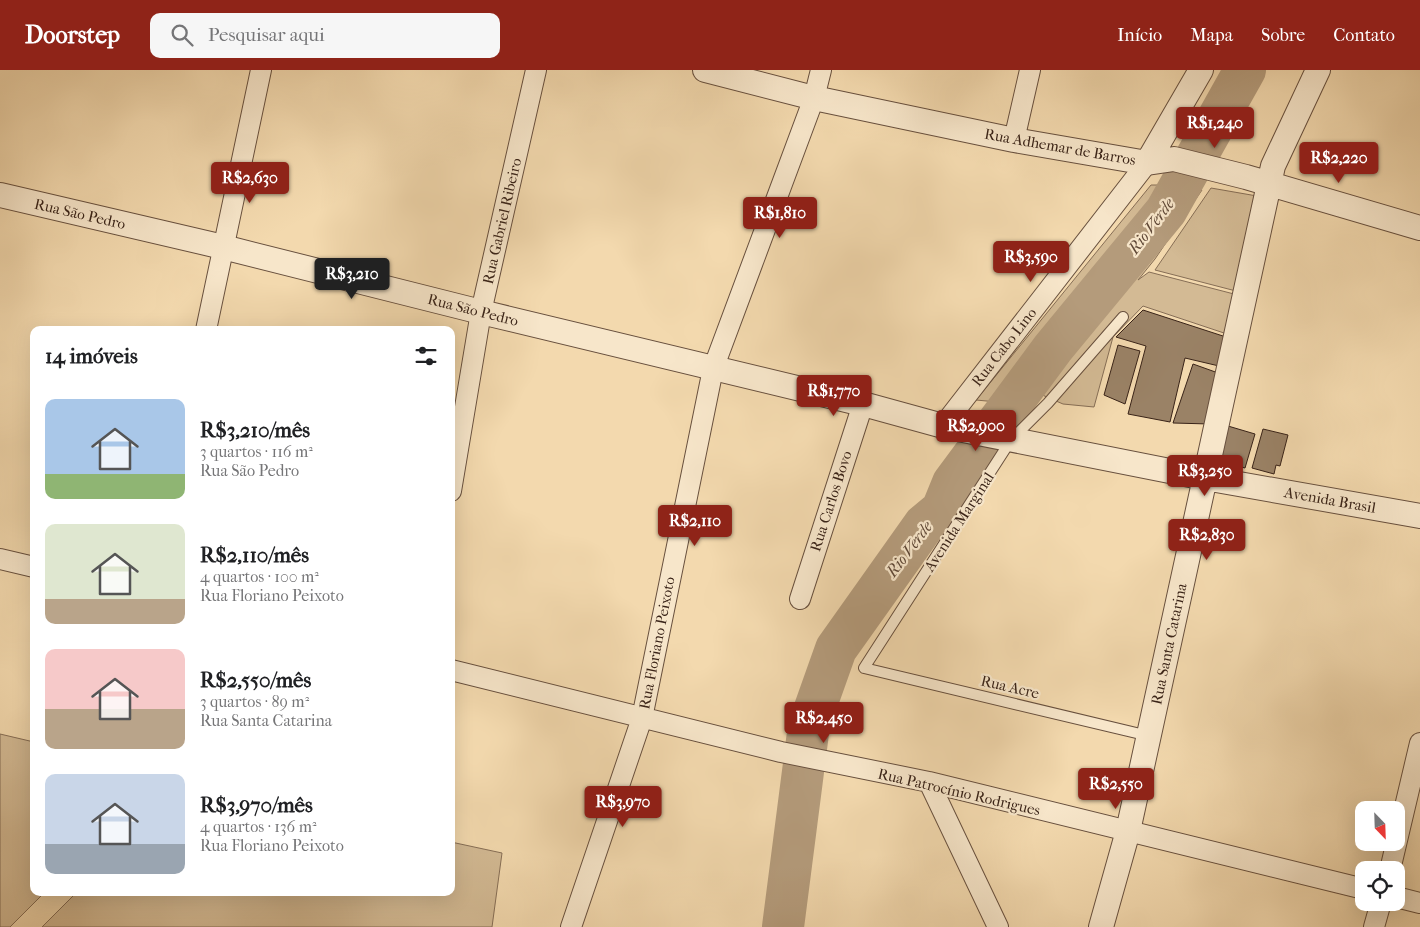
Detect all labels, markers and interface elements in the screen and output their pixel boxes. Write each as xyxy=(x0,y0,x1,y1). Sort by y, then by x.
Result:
search box xyxy=(150,13,500,58)
text: Doorstep xyxy=(25,21,120,49)
icon: search xyxy=(168,21,196,49)
text: Pesquisar aqui xyxy=(208,24,325,46)
text: Início xyxy=(1117,25,1162,46)
text: Mapa xyxy=(1190,25,1233,46)
text: Sobre xyxy=(1261,25,1305,46)
text: Contato xyxy=(1333,25,1395,46)
pin: R$1,240 xyxy=(1169,106,1261,149)
text: R$1,240 xyxy=(1187,113,1243,132)
street label: Rua Adhemar de Barros xyxy=(983,125,1137,169)
pin: R$2,220 xyxy=(1293,142,1385,184)
text: R$2,220 xyxy=(1310,148,1368,167)
street label: Rua Gabriel Ribeiro xyxy=(479,156,525,286)
pin: R$2,630 xyxy=(204,162,296,204)
text: R$2,630 xyxy=(222,168,278,187)
water label: Rio Verde xyxy=(1123,194,1178,258)
street label: Rua São Pedro xyxy=(33,195,128,233)
pin: R$1,810 xyxy=(734,196,826,239)
text: R$1,810 xyxy=(754,203,806,222)
pin: R$3,590 xyxy=(985,240,1077,283)
text: R$3,590 xyxy=(1004,247,1058,266)
pin: R$3,210 xyxy=(306,258,398,300)
text: R$3,210 xyxy=(326,264,378,283)
street label: Rua São Pedro xyxy=(426,290,521,330)
street label: Rua Cabo Lino xyxy=(968,304,1040,390)
icon: filters xyxy=(412,342,440,370)
text: 14 imóveis xyxy=(45,344,138,368)
pin: R$1,770 xyxy=(788,374,880,417)
text: R$1,770 xyxy=(808,381,860,400)
pin: R$2,900 xyxy=(930,410,1022,452)
text: R$2,900 xyxy=(947,416,1005,435)
text: R$3,210/mês xyxy=(200,418,310,442)
icon: home xyxy=(85,419,145,479)
text: 3 quartos · 116 m² xyxy=(200,442,313,461)
street label: Rua Carlos Bovo xyxy=(806,448,856,554)
pin: R$3,250 xyxy=(1159,454,1251,497)
text: Rua São Pedro xyxy=(200,461,299,480)
text: R$3,250 xyxy=(1178,461,1232,480)
street label: Avenida Marginal xyxy=(920,469,998,576)
street label: Avenida Brasil xyxy=(1282,483,1377,517)
pin: R$2,110 xyxy=(649,504,741,547)
text: R$2,110 xyxy=(669,511,721,530)
water label: Rio Verde xyxy=(881,517,936,581)
pin: R$2,830 xyxy=(1161,518,1253,561)
text: R$2,830 xyxy=(1179,525,1235,544)
text: R$2,110/mês xyxy=(200,543,309,567)
icon: home xyxy=(85,544,145,604)
text: 4 quartos · 100 m² xyxy=(200,567,319,586)
street label: Rua Floriano Peixoto xyxy=(635,575,679,711)
street label: Rua Santa Catarina xyxy=(1147,581,1191,706)
text: Rua Floriano Peixoto xyxy=(200,586,344,605)
text: R$2,550/mês xyxy=(200,668,311,692)
icon: home xyxy=(85,669,145,729)
street label: Rua Acre xyxy=(979,672,1041,703)
text: 3 quartos · 89 m² xyxy=(200,692,309,711)
pin: R$2,450 xyxy=(778,702,870,744)
text: R$2,450 xyxy=(795,708,853,727)
text: Rua Santa Catarina xyxy=(200,711,332,730)
street label: Rua Patrocínio Rodrigues xyxy=(876,765,1042,820)
pin: R$2,550 xyxy=(1070,768,1162,810)
text: R$2,550 xyxy=(1089,774,1143,793)
pin: R$3,970 xyxy=(577,786,669,828)
text: R$3,970 xyxy=(596,792,650,811)
text: R$3,970/mês xyxy=(200,793,313,817)
icon: home xyxy=(85,794,145,854)
north arrow xyxy=(1355,801,1405,851)
map controls xyxy=(1355,801,1405,911)
text: 4 quartos · 136 m² xyxy=(200,817,317,836)
text: Rua Floriano Peixoto xyxy=(200,836,344,855)
button: locate xyxy=(1355,861,1405,911)

